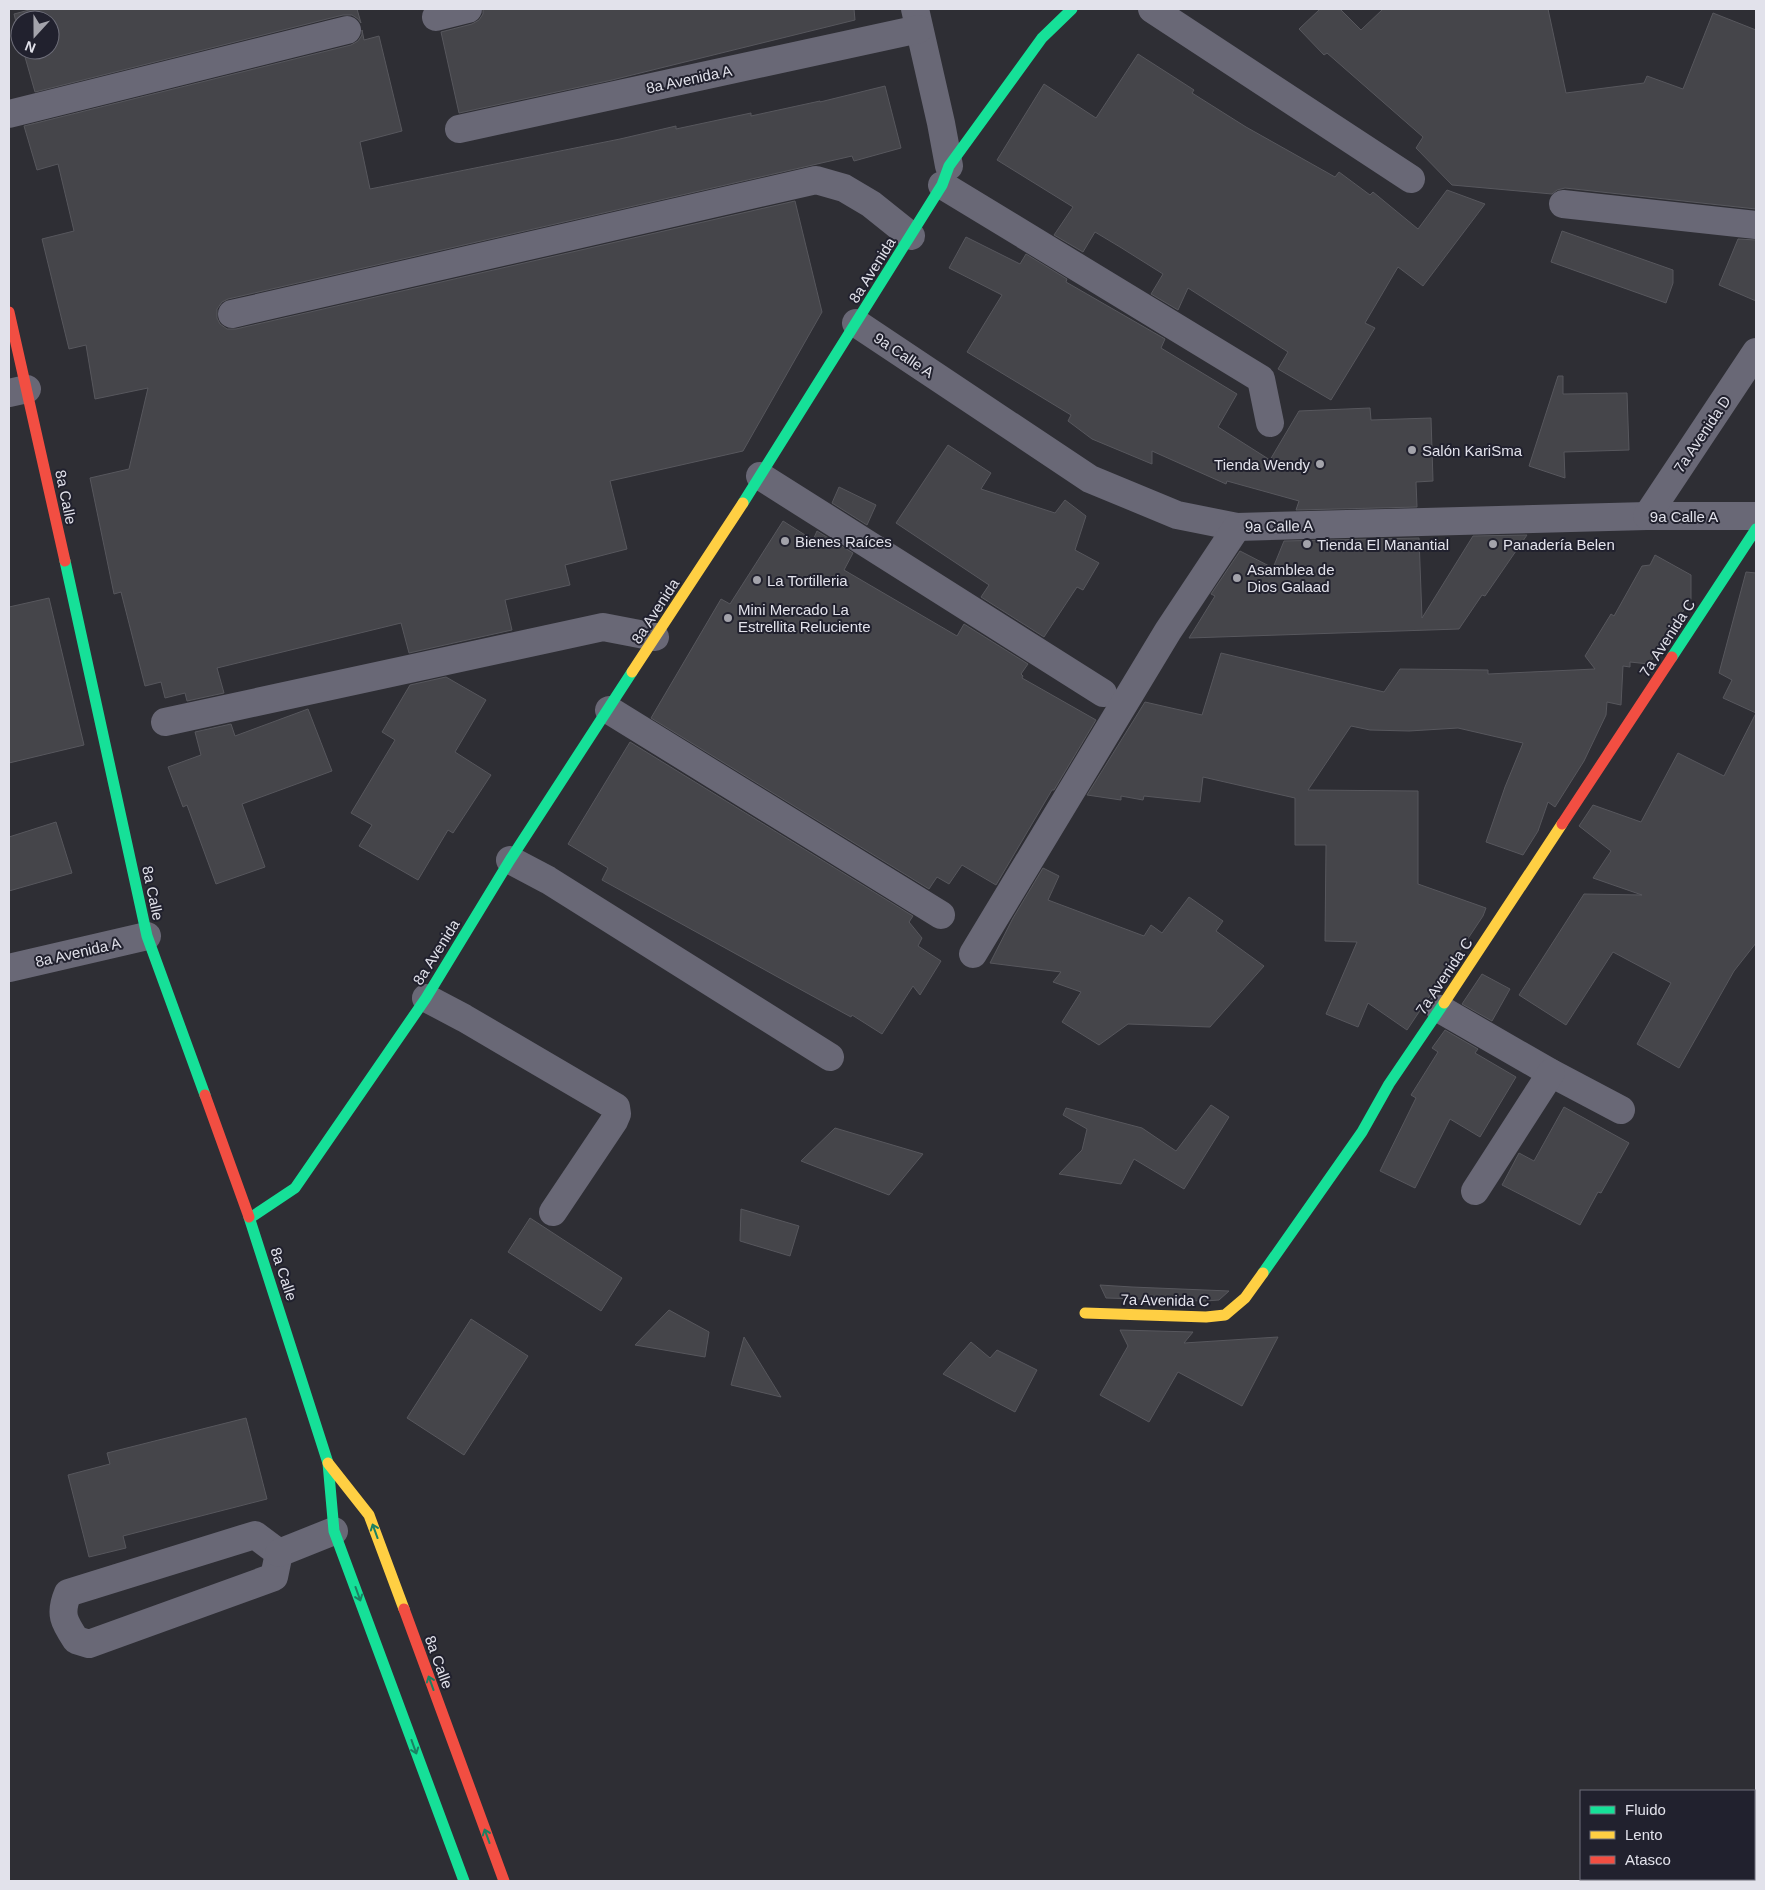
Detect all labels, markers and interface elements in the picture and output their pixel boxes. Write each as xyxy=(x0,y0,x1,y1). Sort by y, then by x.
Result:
north arrow xyxy=(10,10,60,60)
text: N xyxy=(23,38,38,56)
street label: 8a Avenida A xyxy=(645,62,733,96)
street label: 8a Avenida xyxy=(845,234,899,306)
street label: 9a Calle A xyxy=(871,329,937,381)
street label: 7a Avenida D xyxy=(1670,392,1734,476)
place label: Salón KariSma xyxy=(1422,442,1523,459)
marker: Salón KariSma xyxy=(1406,444,1418,456)
place label: Tienda Wendy xyxy=(1214,456,1310,473)
marker: Tienda Wendy xyxy=(1314,458,1326,470)
street label: 8a Calle xyxy=(52,468,80,526)
street label: 9a Calle A xyxy=(1650,508,1718,525)
street label: 9a Calle A xyxy=(1245,517,1313,535)
place label: Bienes Raíces xyxy=(795,533,892,550)
marker: Bienes Raíces xyxy=(779,535,791,547)
place label: Tienda El Manantial xyxy=(1317,536,1449,553)
place label: Panadería Belen xyxy=(1503,536,1615,553)
marker: Tienda El Manantial xyxy=(1301,538,1313,550)
marker: Panadería Belen xyxy=(1487,538,1499,550)
place label: Asamblea de Dios Galaad xyxy=(1247,561,1335,595)
place label: La Tortilleria xyxy=(767,572,848,589)
marker: Asamblea de Dios Galaad xyxy=(1231,572,1243,584)
marker: La Tortilleria xyxy=(751,574,763,586)
street label: 8a Avenida xyxy=(628,575,683,647)
street label: 7a Avenida C xyxy=(1636,596,1698,680)
place label: Mini Mercado La Estrellita Reluciente xyxy=(738,601,871,635)
marker: Mini Mercado La Estrellita Reluciente xyxy=(722,612,734,624)
street label: 8a Calle xyxy=(139,864,167,922)
street label: 8a Avenida xyxy=(409,916,463,988)
street label: 8a Avenida A xyxy=(34,934,122,970)
street label: 7a Avenida C xyxy=(1412,934,1476,1018)
street label: 8a Calle xyxy=(267,1245,301,1303)
street label: 7a Avenida C xyxy=(1120,1291,1210,1309)
one-way arrow xyxy=(369,1523,378,1538)
one-way arrow xyxy=(354,1586,363,1602)
street label: 8a Calle xyxy=(422,1633,456,1691)
one-way arrow xyxy=(426,1676,435,1691)
one-way arrow xyxy=(410,1739,419,1754)
legend xyxy=(1580,1790,1755,1880)
text: Fluido xyxy=(1625,1801,1666,1818)
text: Lento xyxy=(1625,1826,1663,1843)
one-way arrow xyxy=(482,1828,491,1844)
text: Atasco xyxy=(1625,1851,1671,1868)

